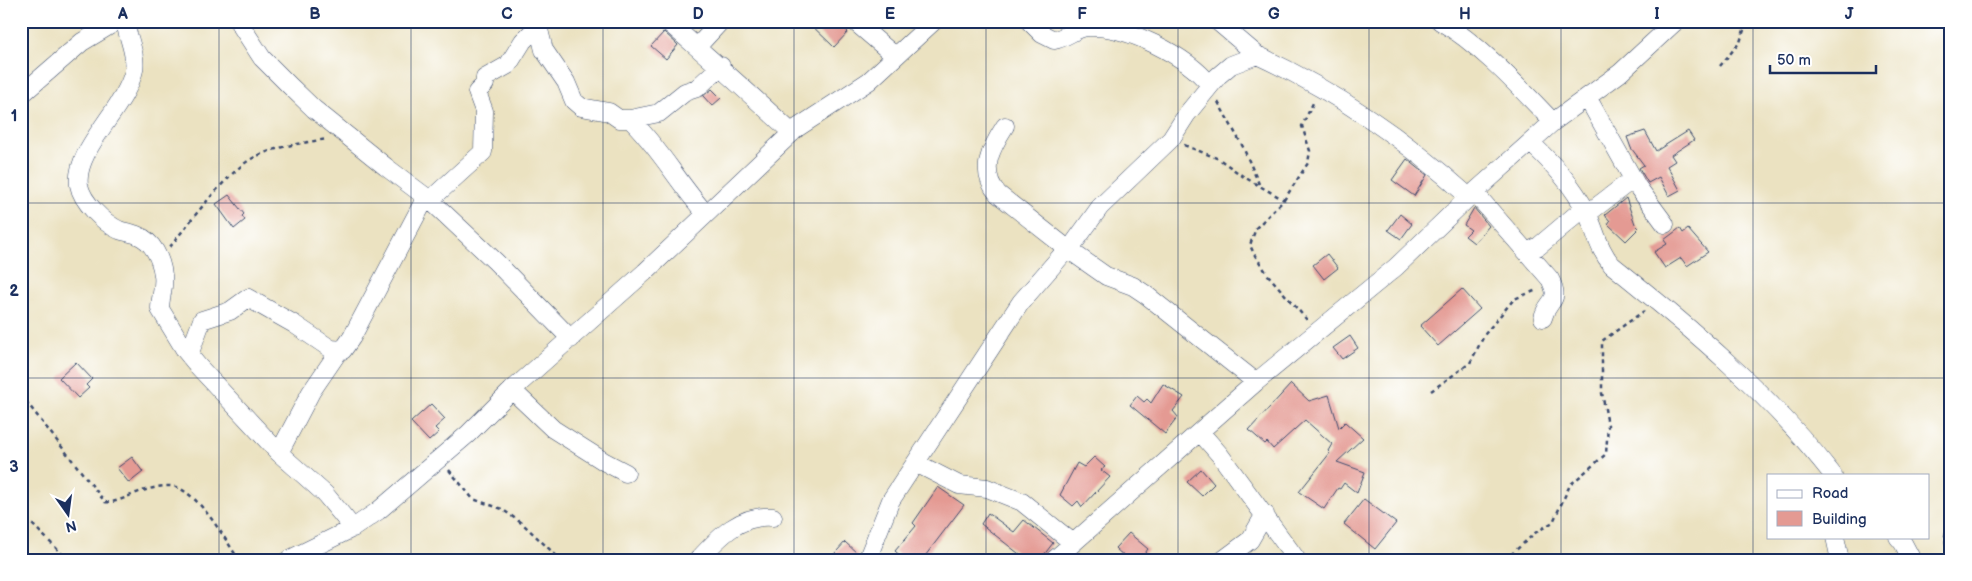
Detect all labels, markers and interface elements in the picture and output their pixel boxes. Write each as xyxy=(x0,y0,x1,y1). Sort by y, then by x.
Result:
text: A xyxy=(117,5,128,24)
text: B xyxy=(309,5,321,24)
text: C xyxy=(501,5,513,24)
text: D xyxy=(692,5,704,24)
text: E xyxy=(885,5,895,24)
text: F xyxy=(1077,5,1087,24)
text: G xyxy=(1268,5,1280,24)
text: H xyxy=(1459,5,1471,24)
text: I xyxy=(1654,5,1660,24)
text: J xyxy=(1845,5,1854,24)
scale bar xyxy=(1770,42,1876,74)
text: 50 m xyxy=(1777,51,1811,70)
text: 1 xyxy=(11,107,17,126)
text: 2 xyxy=(9,282,19,301)
text: 3 xyxy=(9,458,19,477)
legend xyxy=(1767,474,1930,538)
text: Road xyxy=(1812,484,1848,503)
north arrow xyxy=(42,488,92,538)
text: Building xyxy=(1812,510,1867,529)
text: N xyxy=(64,517,78,536)

